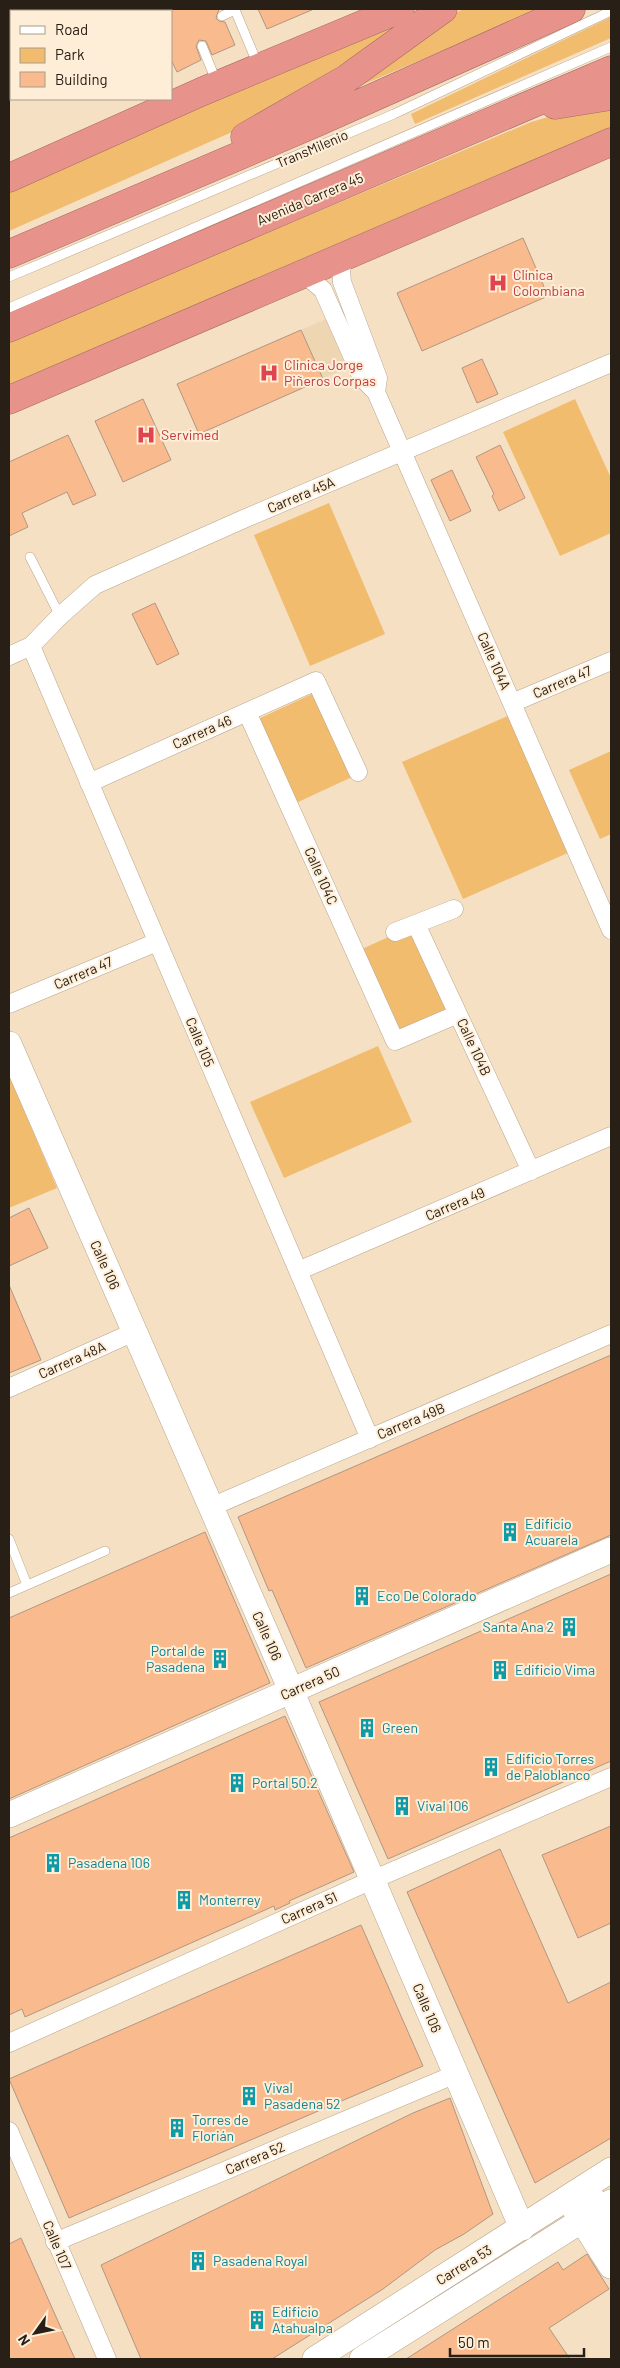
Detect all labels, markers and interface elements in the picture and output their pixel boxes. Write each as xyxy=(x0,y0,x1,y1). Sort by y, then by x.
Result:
legend xyxy=(10,10,172,100)
text: Road xyxy=(55,20,88,38)
text: Park xyxy=(55,45,85,63)
text: Building xyxy=(55,70,108,88)
street label: TransMilenio xyxy=(273,126,350,171)
street label: Avenida Carrera 45 xyxy=(254,168,365,229)
place label: Clínica Colombiana xyxy=(513,266,585,299)
hospital icon: Clínica Colombiana xyxy=(487,272,509,294)
place label: Clinica Jorge Piñeros Corpas xyxy=(284,356,376,389)
hospital icon: Clinica Jorge Piñeros Corpas xyxy=(258,362,280,384)
hospital icon: Servimed xyxy=(135,424,157,446)
place label: Servimed xyxy=(161,426,219,443)
street label: Carrera 45A xyxy=(265,473,338,516)
street label: Calle 104A xyxy=(474,629,515,693)
street label: Carrera 47 xyxy=(530,661,594,701)
street label: Carrera 46 xyxy=(170,711,234,752)
street label: Calle 104C xyxy=(301,844,342,907)
street label: Carrera 47 xyxy=(51,952,115,992)
street label: Calle 105 xyxy=(182,1014,218,1069)
street label: Calle 104B xyxy=(454,1015,495,1078)
street label: Carrera 49 xyxy=(422,1183,487,1224)
street label: Calle 106 xyxy=(87,1237,124,1292)
street label: Carrera 48A xyxy=(36,1337,108,1382)
street label: Carrera 49B xyxy=(374,1399,447,1442)
place label: Edificio Acuarela xyxy=(525,1515,578,1548)
building icon: Edificio Acuarela xyxy=(499,1521,521,1543)
building icon: Eco De Colorado xyxy=(351,1585,373,1607)
place label: Eco De Colorado xyxy=(377,1587,477,1604)
street label: Calle 106 xyxy=(249,1608,286,1663)
building icon: Santa Ana 2 xyxy=(558,1616,580,1638)
place label: Santa Ana 2 xyxy=(483,1618,554,1635)
place label: Portal de Pasadena xyxy=(146,1642,205,1675)
building icon: Portal de Pasadena xyxy=(209,1648,231,1670)
building icon: Edificio Vima xyxy=(489,1659,511,1681)
place label: Edificio Vima xyxy=(515,1661,595,1678)
street label: Carrera 50 xyxy=(277,1662,342,1703)
building icon: Green xyxy=(356,1717,378,1739)
place label: Green xyxy=(382,1719,418,1736)
place label: Edificio Torres de Paloblanco xyxy=(506,1750,595,1783)
building icon: Edificio Torres de Paloblanco xyxy=(480,1756,502,1778)
building icon: Portal 50.2 xyxy=(226,1772,248,1794)
place label: Portal 50.2 xyxy=(252,1774,318,1791)
building icon: Vival 106 xyxy=(391,1795,413,1817)
place label: Vival 106 xyxy=(417,1797,469,1814)
building icon: Pasadena 106 xyxy=(42,1852,64,1874)
place label: Pasadena 106 xyxy=(68,1854,150,1871)
street label: Carrera 51 xyxy=(278,1888,340,1927)
building icon: Monterrey xyxy=(173,1889,195,1911)
place label: Monterrey xyxy=(199,1891,261,1908)
street label: Calle 106 xyxy=(409,1980,445,2035)
place label: Vival Pasadena 52 xyxy=(264,2079,341,2112)
building icon: Vival Pasadena 52 xyxy=(238,2085,260,2107)
place label: Torres de Florián xyxy=(192,2111,249,2144)
building icon: Torres de Florián xyxy=(166,2117,188,2139)
street label: Carrera 52 xyxy=(223,2137,287,2178)
street label: Calle 107 xyxy=(40,2218,76,2272)
street label: Carrera 53 xyxy=(433,2241,495,2288)
building icon: Pasadena Royal xyxy=(187,2250,209,2272)
place label: Pasadena Royal xyxy=(213,2252,307,2269)
place label: Edificio Atahualpa xyxy=(272,2303,333,2336)
north arrow xyxy=(10,2308,60,2358)
building icon: Edificio Atahualpa xyxy=(246,2309,268,2331)
scale bar xyxy=(450,2326,584,2358)
text: N xyxy=(14,2332,33,2349)
text: 50 m xyxy=(458,2333,490,2351)

